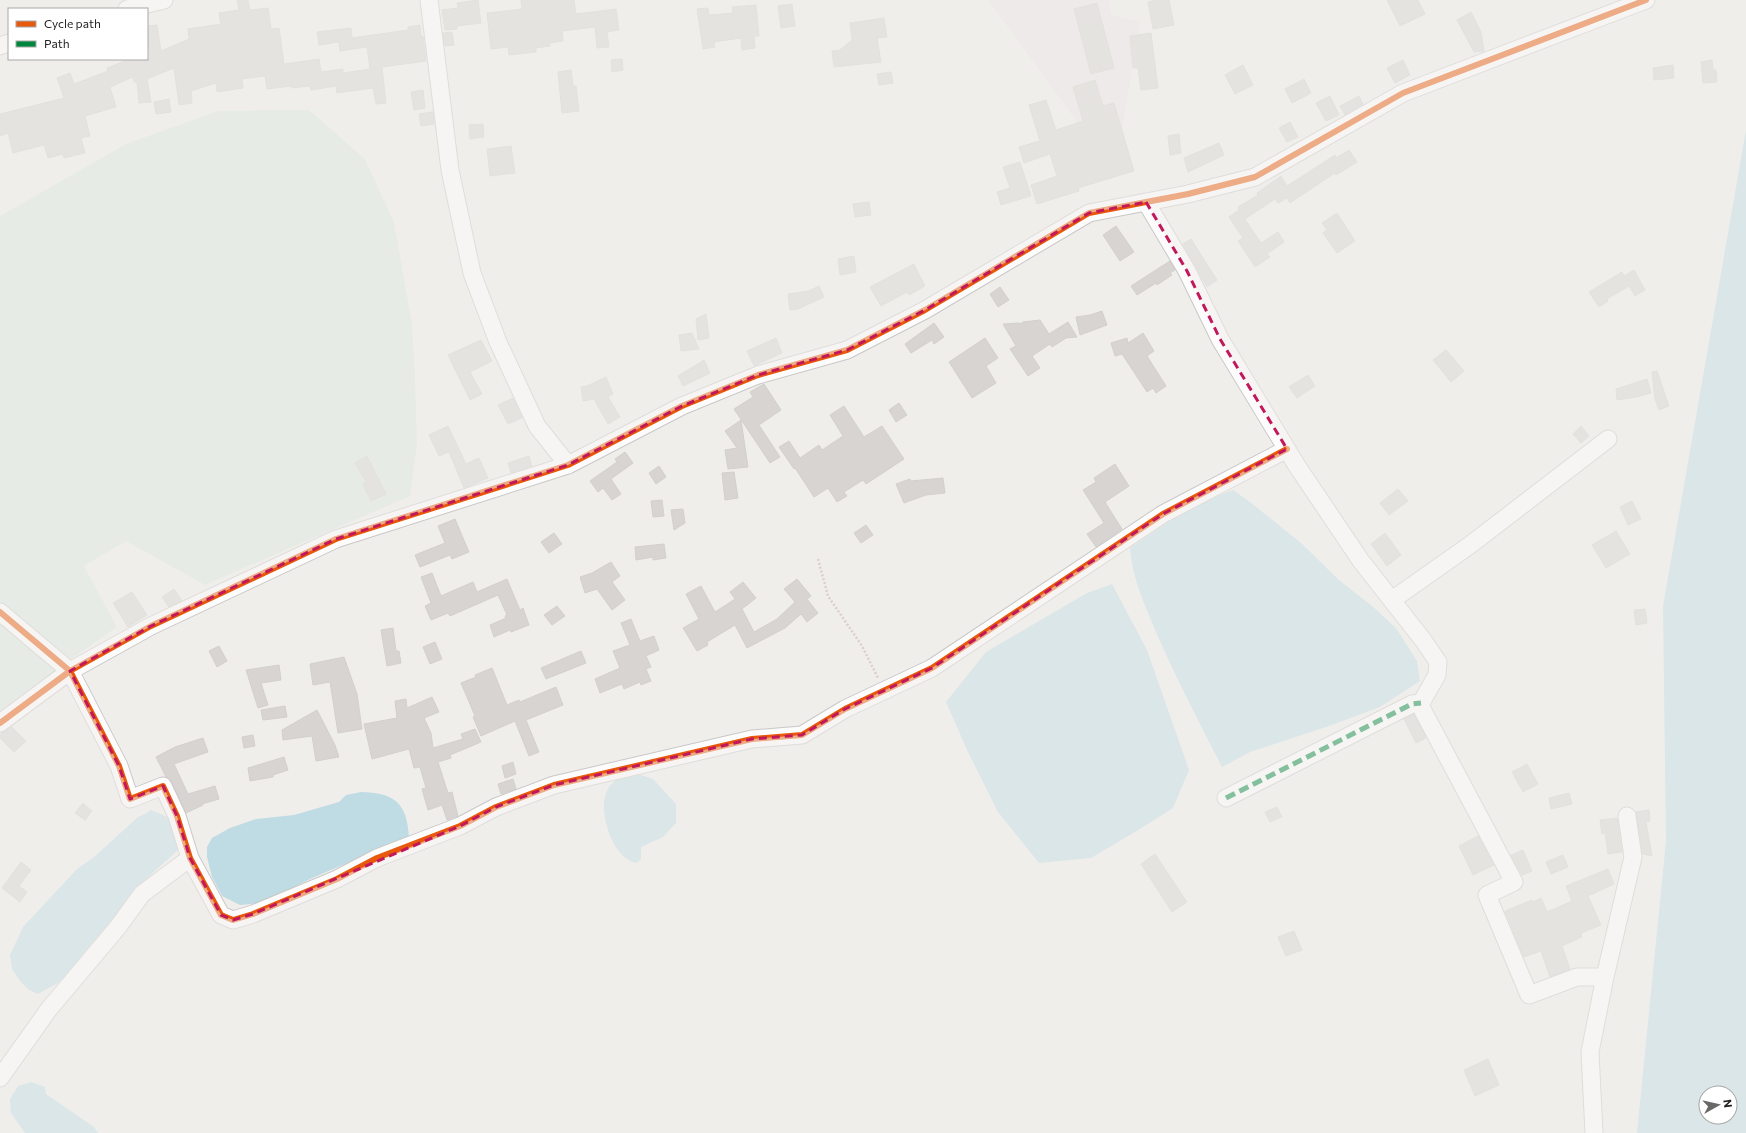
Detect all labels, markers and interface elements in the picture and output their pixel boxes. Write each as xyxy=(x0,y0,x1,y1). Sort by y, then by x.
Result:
legend xyxy=(8,8,148,60)
text: Cycle path xyxy=(44,16,101,30)
text: Path xyxy=(44,36,70,50)
north arrow xyxy=(1698,1085,1738,1125)
text: N xyxy=(1721,1099,1735,1109)

